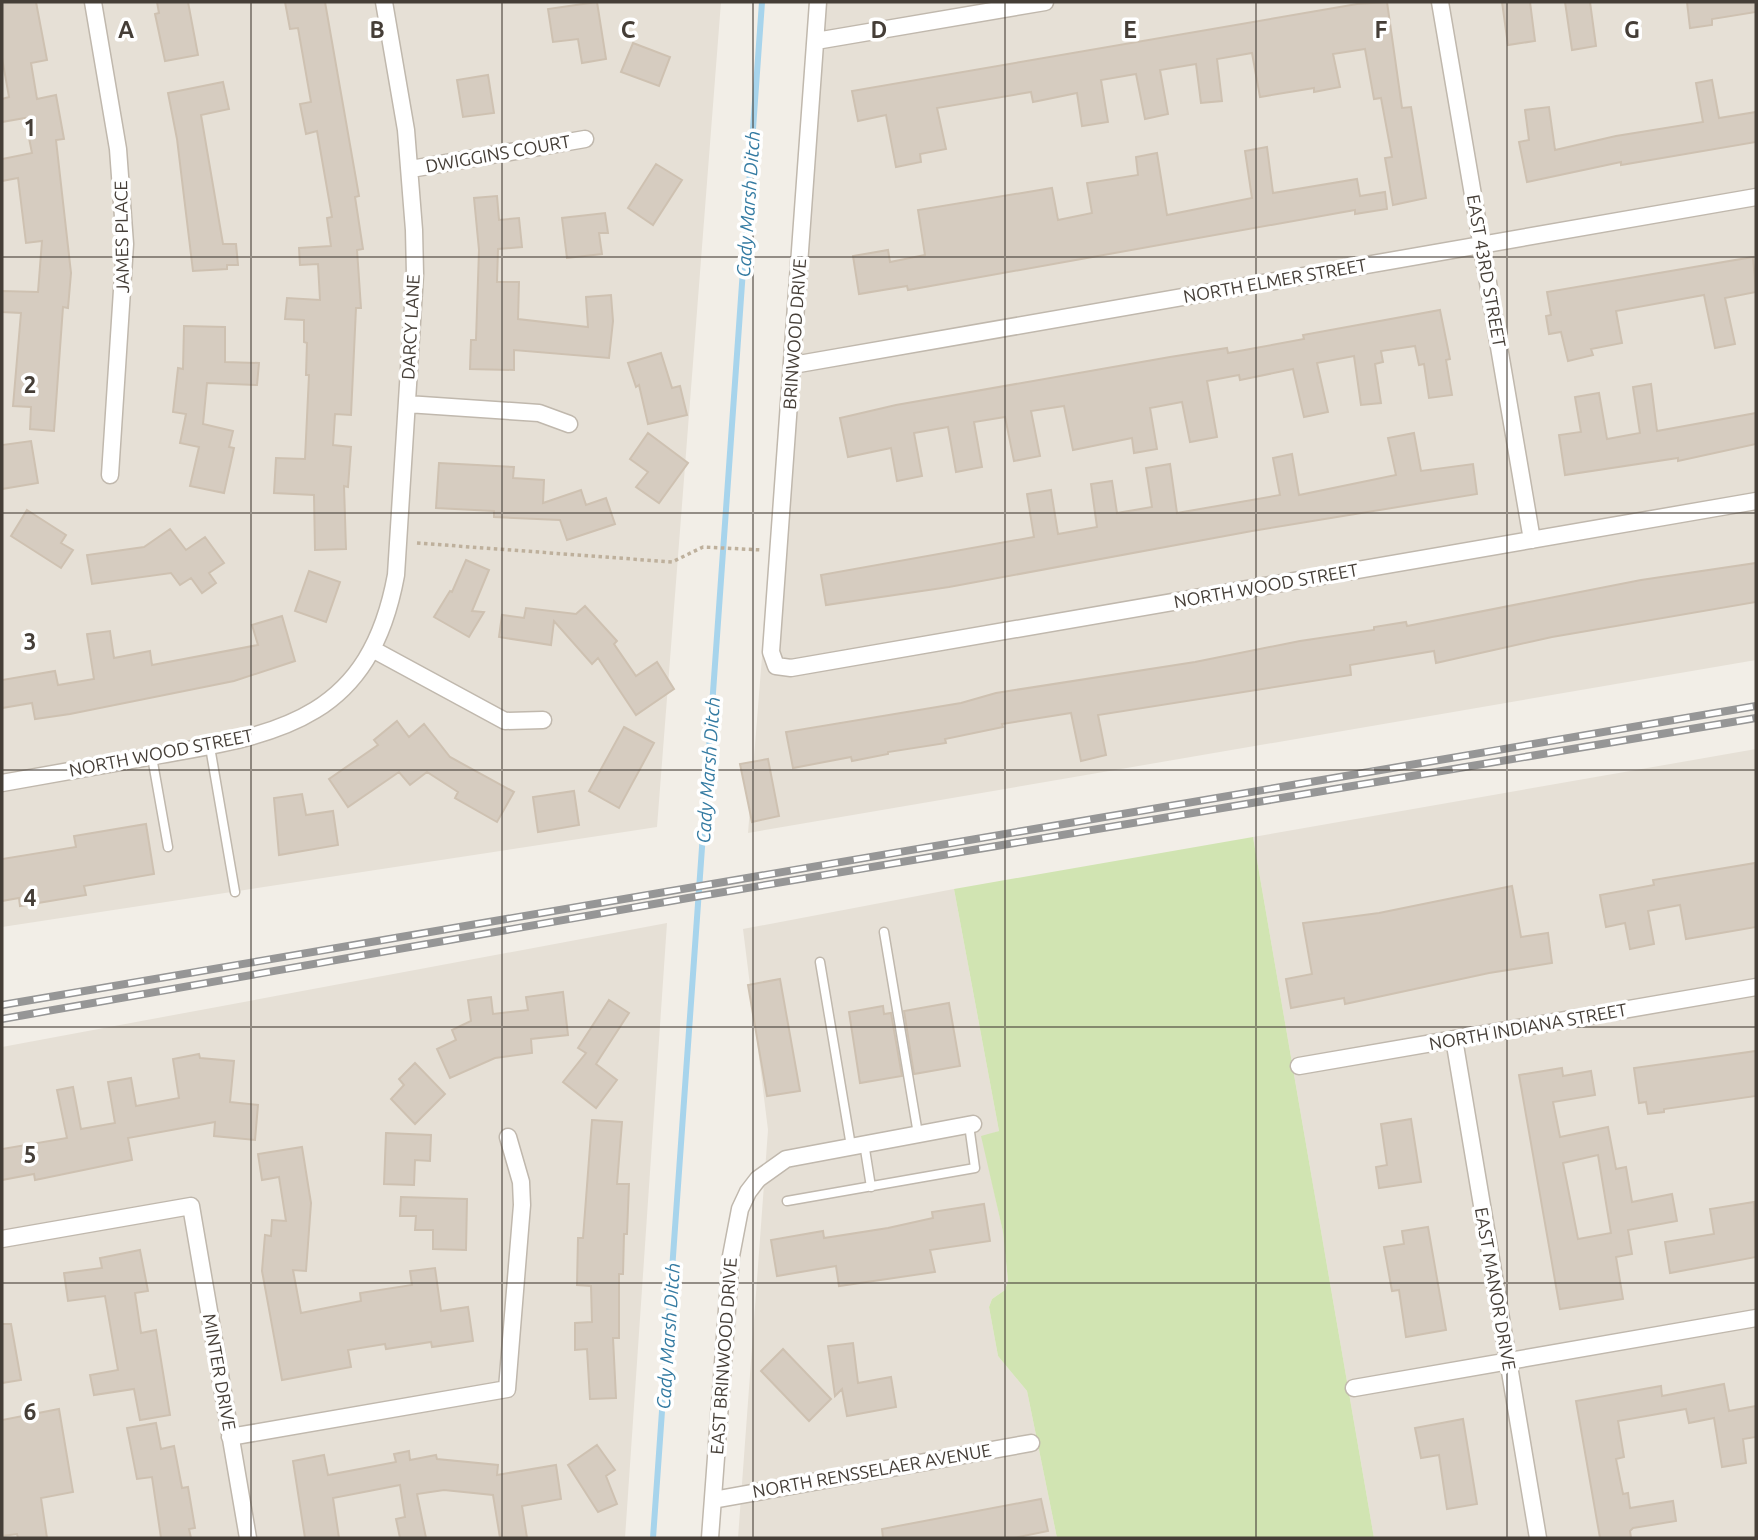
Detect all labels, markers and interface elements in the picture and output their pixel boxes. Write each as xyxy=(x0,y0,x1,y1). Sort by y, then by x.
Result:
text: A xyxy=(118,17,134,42)
text: B xyxy=(369,17,385,42)
text: C xyxy=(621,17,636,42)
text: D xyxy=(871,17,887,42)
text: E xyxy=(1123,17,1137,42)
text: F xyxy=(1375,17,1388,42)
text: G xyxy=(1624,17,1640,42)
text: 1 xyxy=(24,115,36,140)
street label: DWIGGINS COURT xyxy=(424,130,572,176)
water label: Cady Marsh Ditch xyxy=(732,130,764,278)
street label: JAMES PLACE xyxy=(110,180,132,294)
street label: EAST 43RD STREET xyxy=(1464,193,1510,349)
street label: NORTH ELMER STREET xyxy=(1182,254,1368,306)
street label: BRINWOOD DRIVE xyxy=(779,258,809,410)
street label: DARCY LANE xyxy=(397,274,423,380)
text: 2 xyxy=(24,372,36,397)
street label: NORTH WOOD STREET xyxy=(1172,559,1360,611)
text: 3 xyxy=(24,629,36,654)
water label: Cady Marsh Ditch xyxy=(692,696,724,844)
street label: NORTH WOOD STREET xyxy=(67,724,254,780)
text: 4 xyxy=(24,885,37,910)
street label: NORTH INDIANA STREET xyxy=(1427,999,1628,1053)
text: 5 xyxy=(24,1142,36,1167)
street label: EAST MANOR DRIVE xyxy=(1472,1206,1520,1372)
street label: EAST BRINWOOD DRIVE xyxy=(706,1257,740,1455)
water label: Cady Marsh Ditch xyxy=(652,1262,684,1410)
street label: MINTER DRIVE xyxy=(200,1312,240,1432)
text: 6 xyxy=(24,1399,37,1424)
street label: NORTH RENSSELAER AVENUE xyxy=(751,1439,993,1501)

